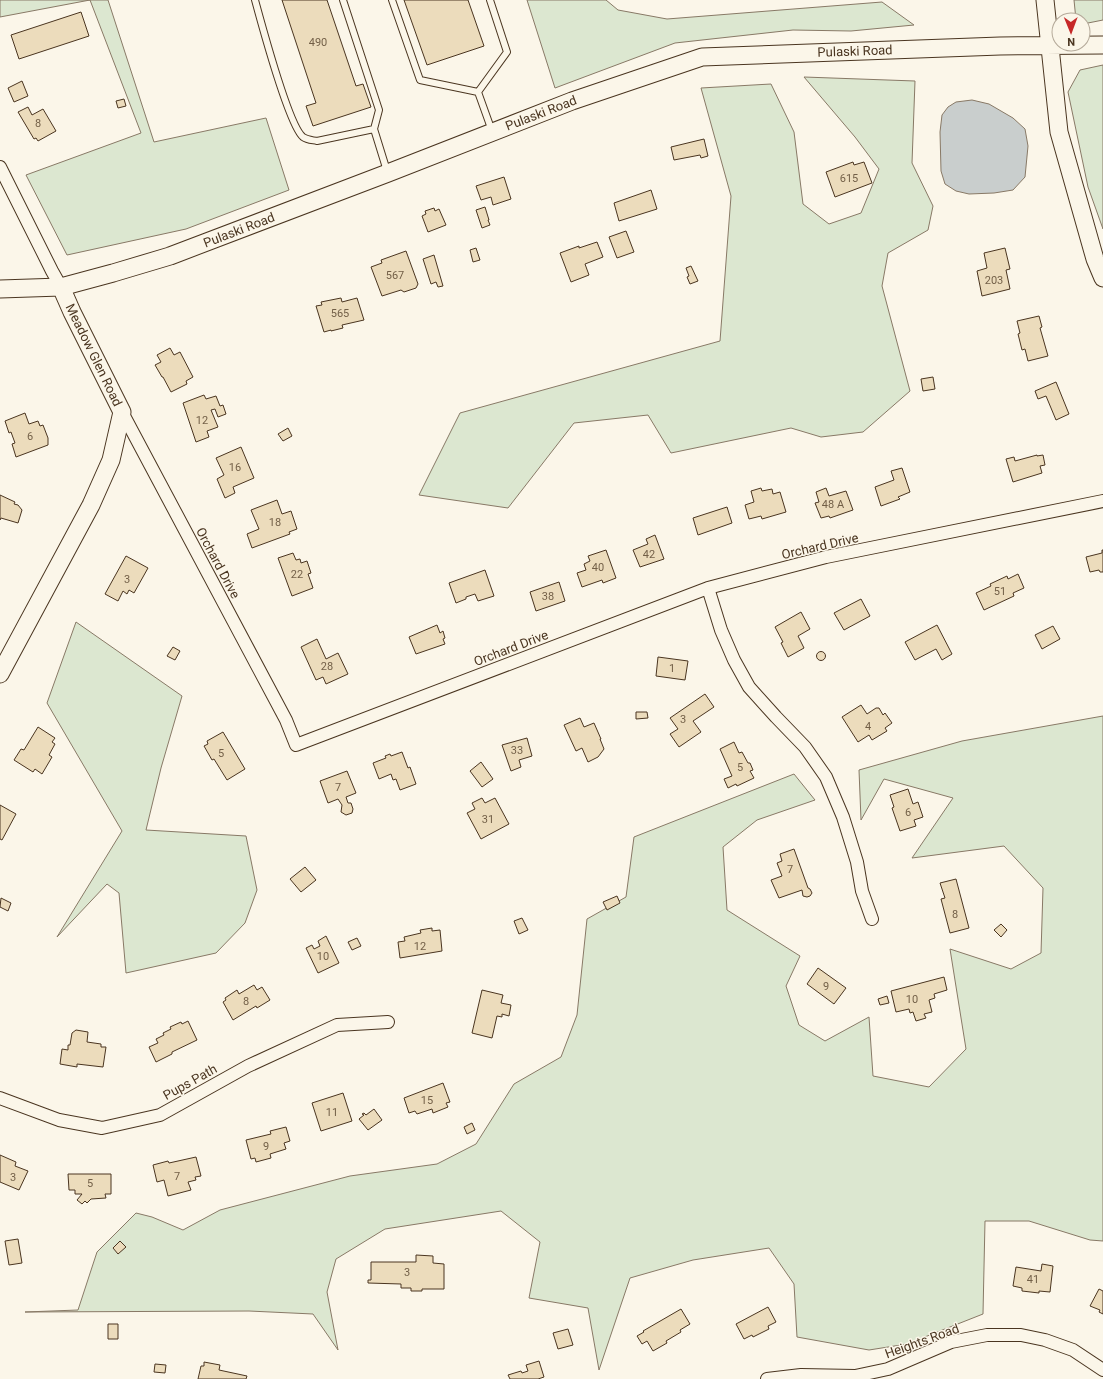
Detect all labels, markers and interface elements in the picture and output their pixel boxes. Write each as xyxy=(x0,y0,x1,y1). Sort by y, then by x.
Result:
north arrow xyxy=(1051,12,1091,52)
text: N xyxy=(1067,35,1075,48)
house number: 490 xyxy=(309,36,327,49)
street label: Pulaski Road xyxy=(817,42,893,60)
street label: Pulaski Road xyxy=(503,93,579,133)
house number: 8 xyxy=(35,117,41,130)
house number: 615 xyxy=(840,172,858,185)
street label: Pulaski Road xyxy=(201,210,277,250)
house number: 567 xyxy=(386,269,404,282)
house number: 203 xyxy=(985,274,1003,287)
street label: Meadow Glen Road xyxy=(63,301,125,409)
house number: 565 xyxy=(331,307,349,320)
house number: 12 xyxy=(196,414,208,427)
house number: 6 xyxy=(27,430,33,443)
house number: 16 xyxy=(229,461,241,474)
house number: 48 A xyxy=(822,498,845,511)
house number: 18 xyxy=(269,516,281,529)
street label: Orchard Drive xyxy=(193,525,243,601)
street label: Orchard Drive xyxy=(780,530,860,562)
house number: 42 xyxy=(643,548,655,561)
house number: 40 xyxy=(592,561,604,574)
house number: 22 xyxy=(291,568,303,581)
house number: 3 xyxy=(124,573,130,586)
house number: 51 xyxy=(994,585,1006,598)
house number: 38 xyxy=(542,590,554,603)
street label: Orchard Drive xyxy=(472,627,550,669)
house number: 28 xyxy=(321,660,333,673)
house number: 1 xyxy=(669,662,675,675)
house number: 3 xyxy=(680,713,686,726)
house number: 4 xyxy=(865,720,871,733)
house number: 33 xyxy=(511,744,523,757)
house number: 5 xyxy=(218,747,224,760)
house number: 5 xyxy=(737,761,743,774)
house number: 7 xyxy=(335,781,341,794)
house number: 6 xyxy=(905,806,911,819)
house number: 31 xyxy=(482,813,494,826)
house number: 7 xyxy=(787,863,793,876)
house number: 8 xyxy=(952,908,958,921)
house number: 12 xyxy=(414,940,426,953)
house number: 10 xyxy=(317,950,329,963)
house number: 9 xyxy=(823,980,829,993)
house number: 10 xyxy=(906,993,918,1006)
house number: 8 xyxy=(243,995,249,1008)
street label: Pups Path xyxy=(160,1061,220,1103)
house number: 15 xyxy=(421,1094,433,1107)
house number: 11 xyxy=(326,1106,338,1119)
house number: 9 xyxy=(263,1140,269,1153)
house number: 7 xyxy=(174,1170,180,1183)
house number: 3 xyxy=(10,1171,16,1184)
house number: 5 xyxy=(87,1177,93,1190)
house number: 3 xyxy=(404,1266,410,1279)
house number: 41 xyxy=(1027,1273,1039,1286)
street label: Heights Road xyxy=(883,1321,961,1361)

